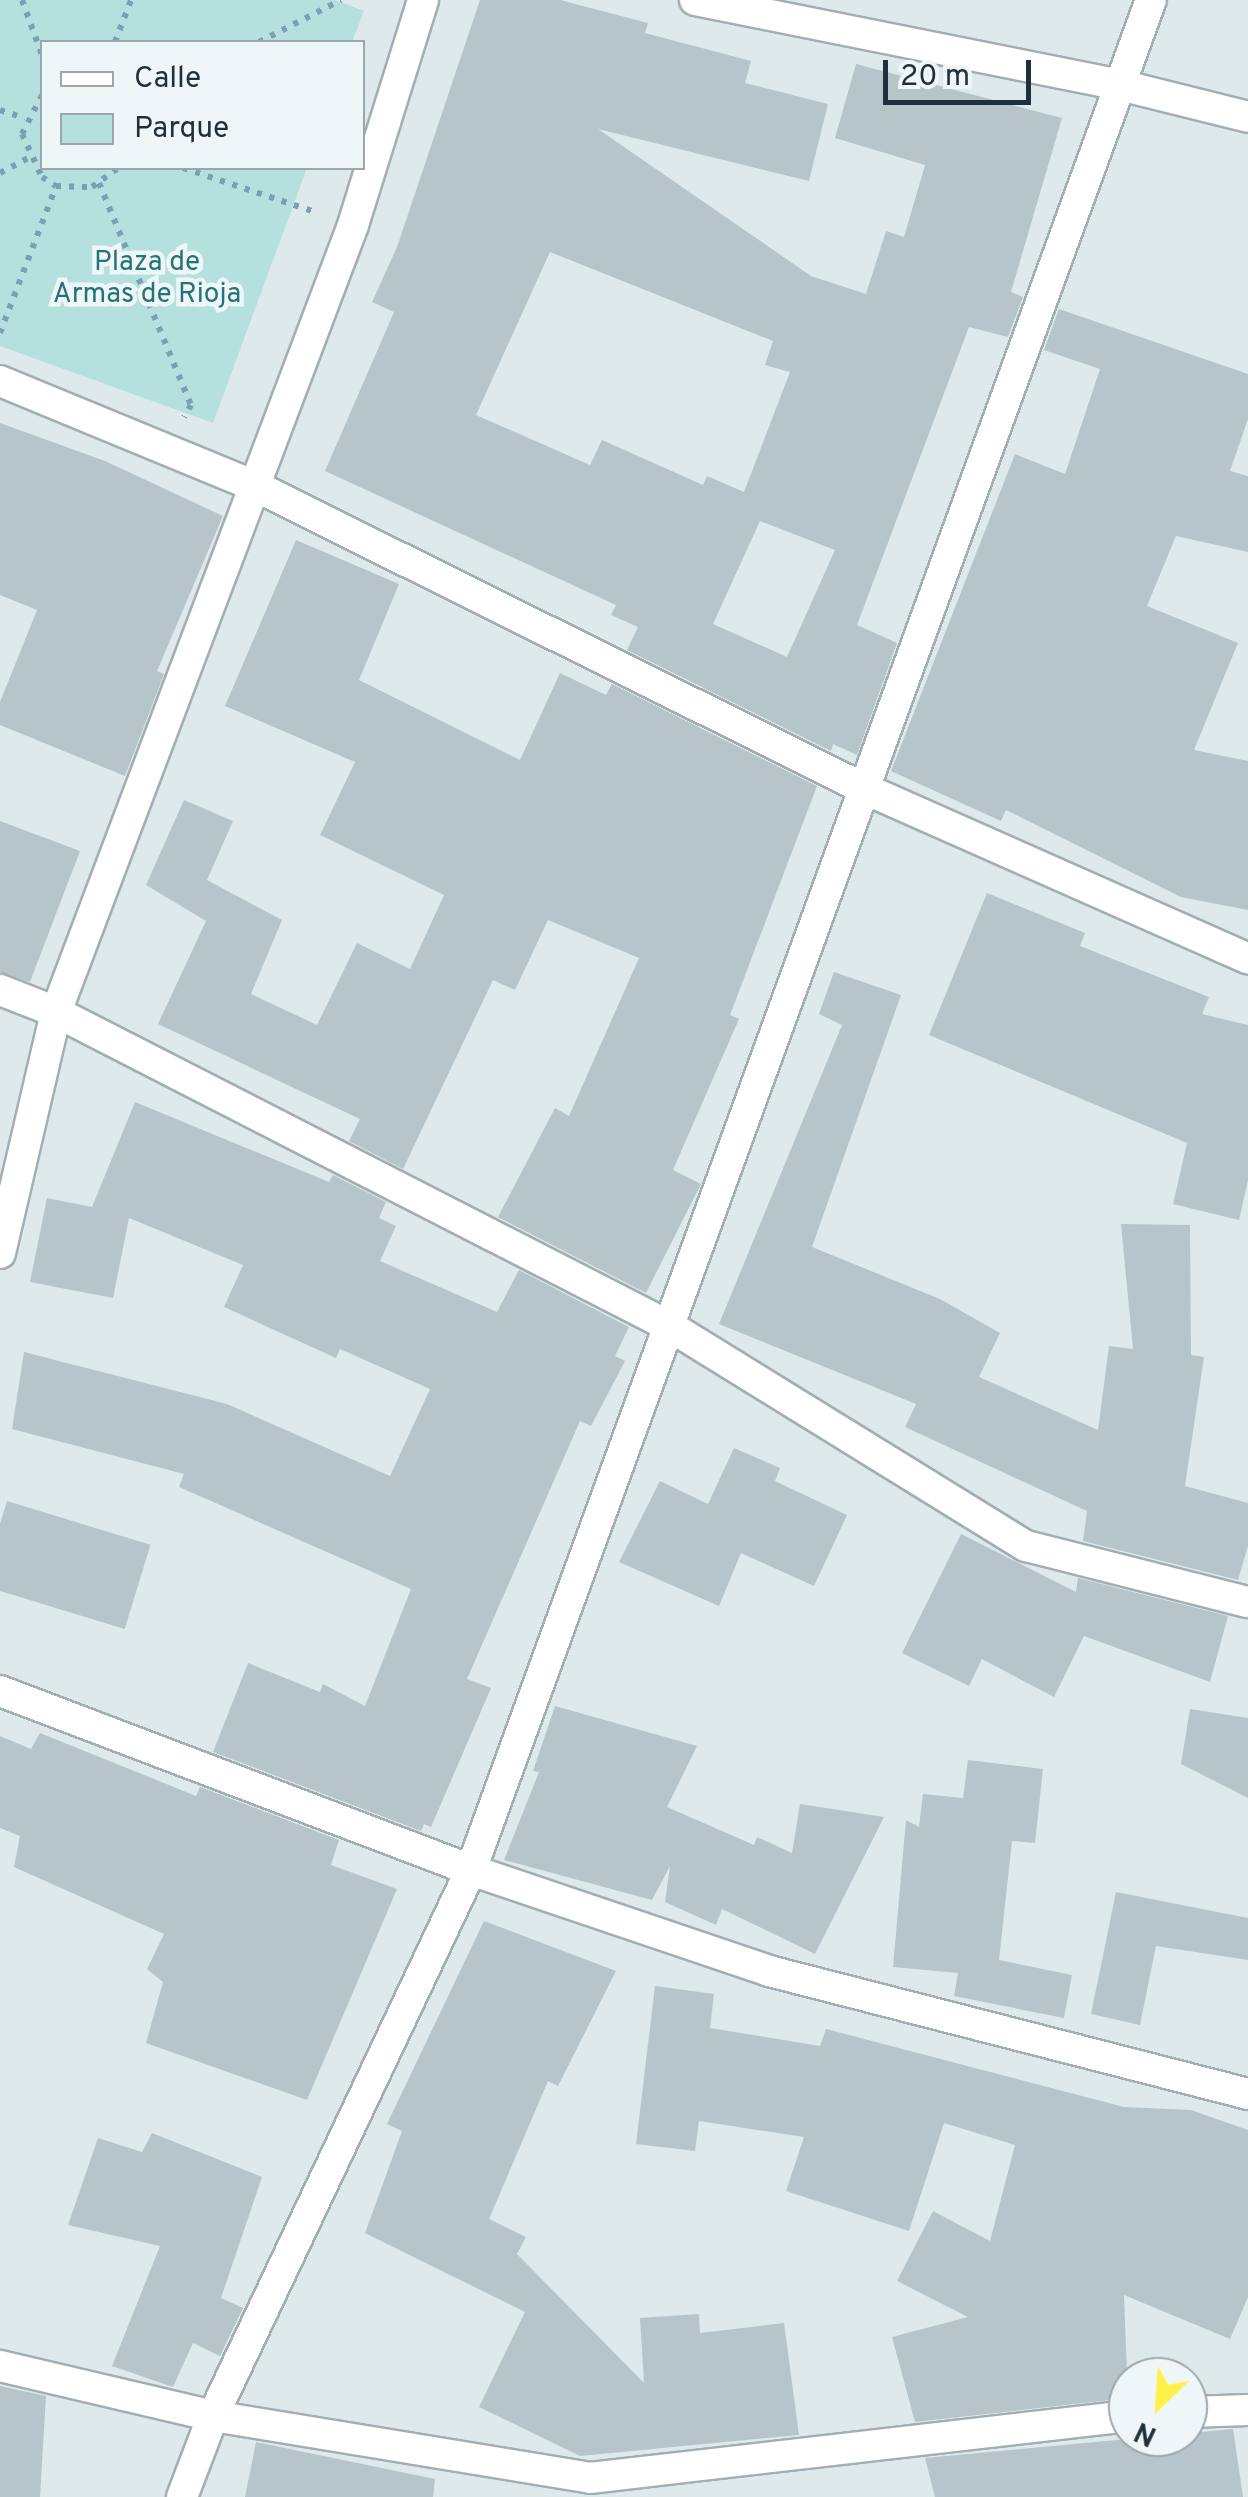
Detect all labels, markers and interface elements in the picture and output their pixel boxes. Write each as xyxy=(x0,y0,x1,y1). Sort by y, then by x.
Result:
legend xyxy=(40,40,365,170)
scale bar xyxy=(888,40,1036,102)
text: 20 m xyxy=(900,59,970,96)
text: Calle xyxy=(134,61,201,98)
text: Parque xyxy=(134,111,229,148)
park label: Plaza de Armas de Rioja xyxy=(53,246,241,312)
north arrow xyxy=(1108,2357,1208,2457)
text: N xyxy=(1129,2412,1163,2453)

